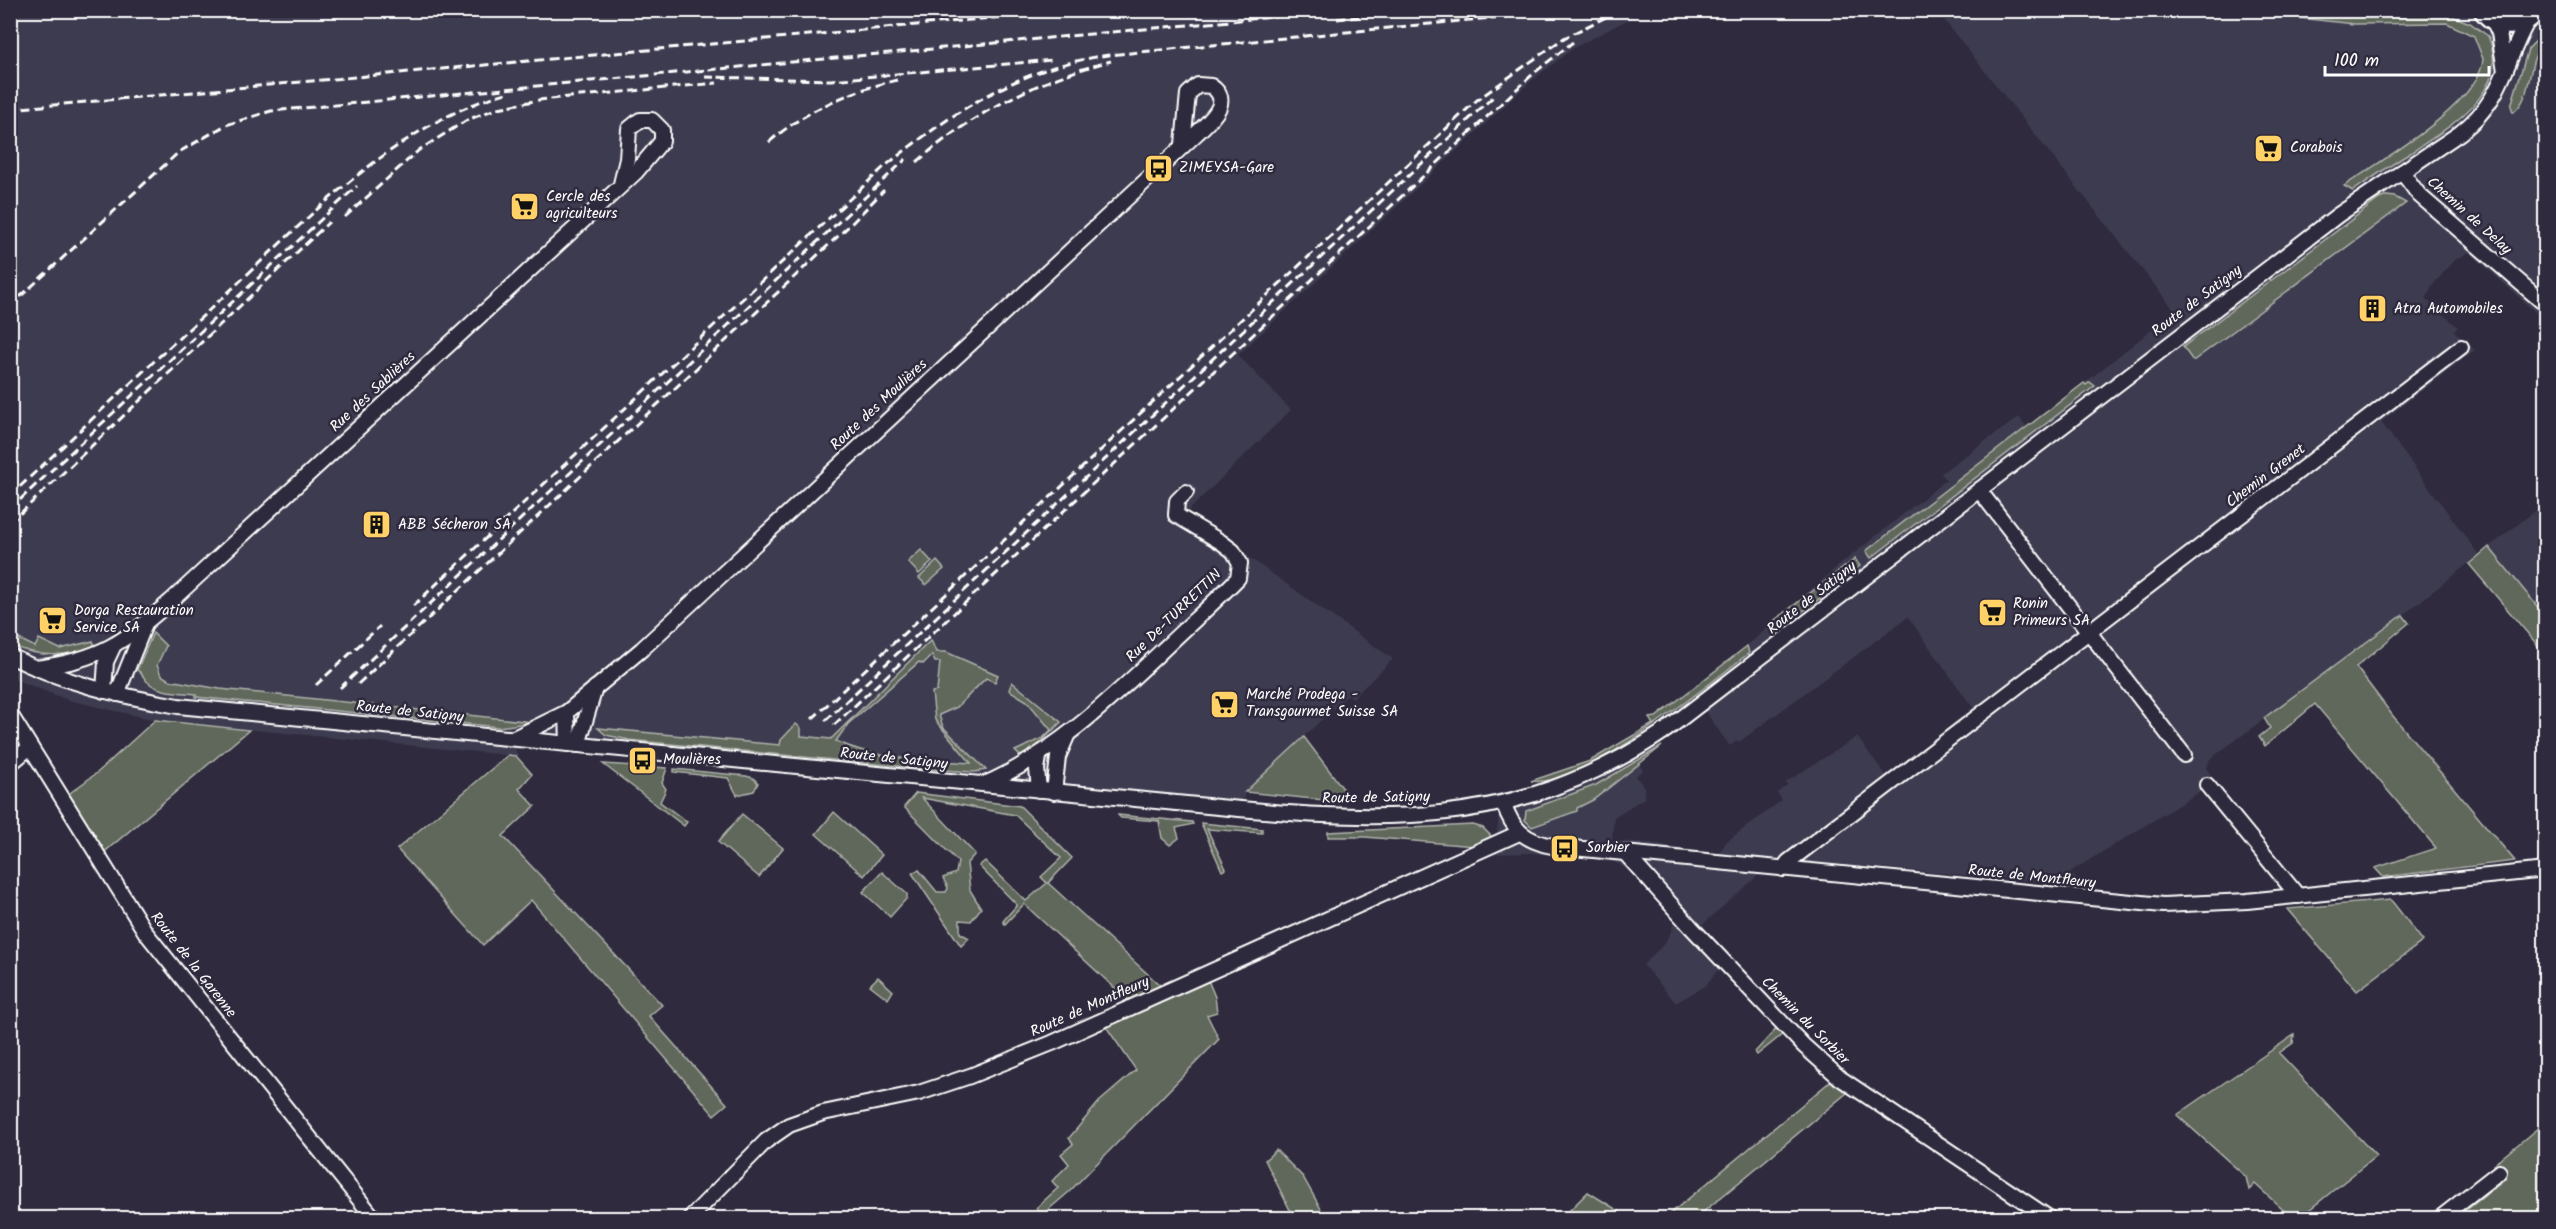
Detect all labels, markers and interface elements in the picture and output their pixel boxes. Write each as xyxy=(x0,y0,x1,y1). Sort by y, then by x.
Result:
scale bar xyxy=(2325,39,2488,77)
text: 100 m xyxy=(2334,47,2379,76)
supermarket icon: Corabois xyxy=(2253,132,2285,164)
place label: Corabois xyxy=(2290,136,2343,160)
bus stop icon: ZIMEYSA-Gare xyxy=(1142,152,1174,184)
place label: ZIMEYSA-Gare xyxy=(1179,156,1274,180)
street label: Chemin de Delay xyxy=(2421,171,2518,262)
place label: Cercle des agriculteurs xyxy=(546,185,618,226)
supermarket icon: Cercle des agriculteurs xyxy=(509,190,541,222)
street label: Route de Satigny xyxy=(2147,258,2248,343)
building icon: Atra Automobiles xyxy=(2357,293,2389,325)
place label: Atra Automobiles xyxy=(2394,297,2503,321)
street label: Rue des Sablières xyxy=(325,345,422,438)
street label: Route des Moulières xyxy=(825,353,934,457)
street label: Chemin Grenet xyxy=(2221,438,2311,514)
building icon: ABB Sécheron SA xyxy=(361,509,393,541)
place label: ABB Sécheron SA xyxy=(398,513,511,537)
street label: Route de Satigny xyxy=(1762,555,1863,641)
street label: Rue De-TURRETTIN xyxy=(1120,564,1228,668)
place label: Ronin Primeurs SA xyxy=(2013,592,2090,633)
supermarket icon: Ronin Primeurs SA xyxy=(1976,597,2008,629)
place label: Dorga Restauration Service SA xyxy=(74,599,194,640)
supermarket icon: Dorga Restauration Service SA xyxy=(37,604,69,636)
place label: Marché Prodega - Transgourmet Suisse SA xyxy=(1246,683,1398,724)
supermarket icon: Marché Prodega - Transgourmet Suisse SA xyxy=(1209,688,1241,720)
street label: Route de Satigny xyxy=(355,694,466,730)
street label: Route de Satigny xyxy=(839,741,950,777)
bus stop icon: Moulières xyxy=(626,744,658,776)
place label: Moulières xyxy=(663,748,721,772)
street label: Route de Satigny xyxy=(1322,785,1431,811)
bus stop icon: Sorbier xyxy=(1549,832,1581,864)
place label: Sorbier xyxy=(1586,836,1630,860)
street label: Route de Montfleury xyxy=(1967,858,2098,896)
street label: Route de la Garenne xyxy=(144,907,242,1023)
street label: Route de Montfleury xyxy=(1027,970,1154,1044)
street label: Chemin du Sorbier xyxy=(1755,971,1856,1072)

